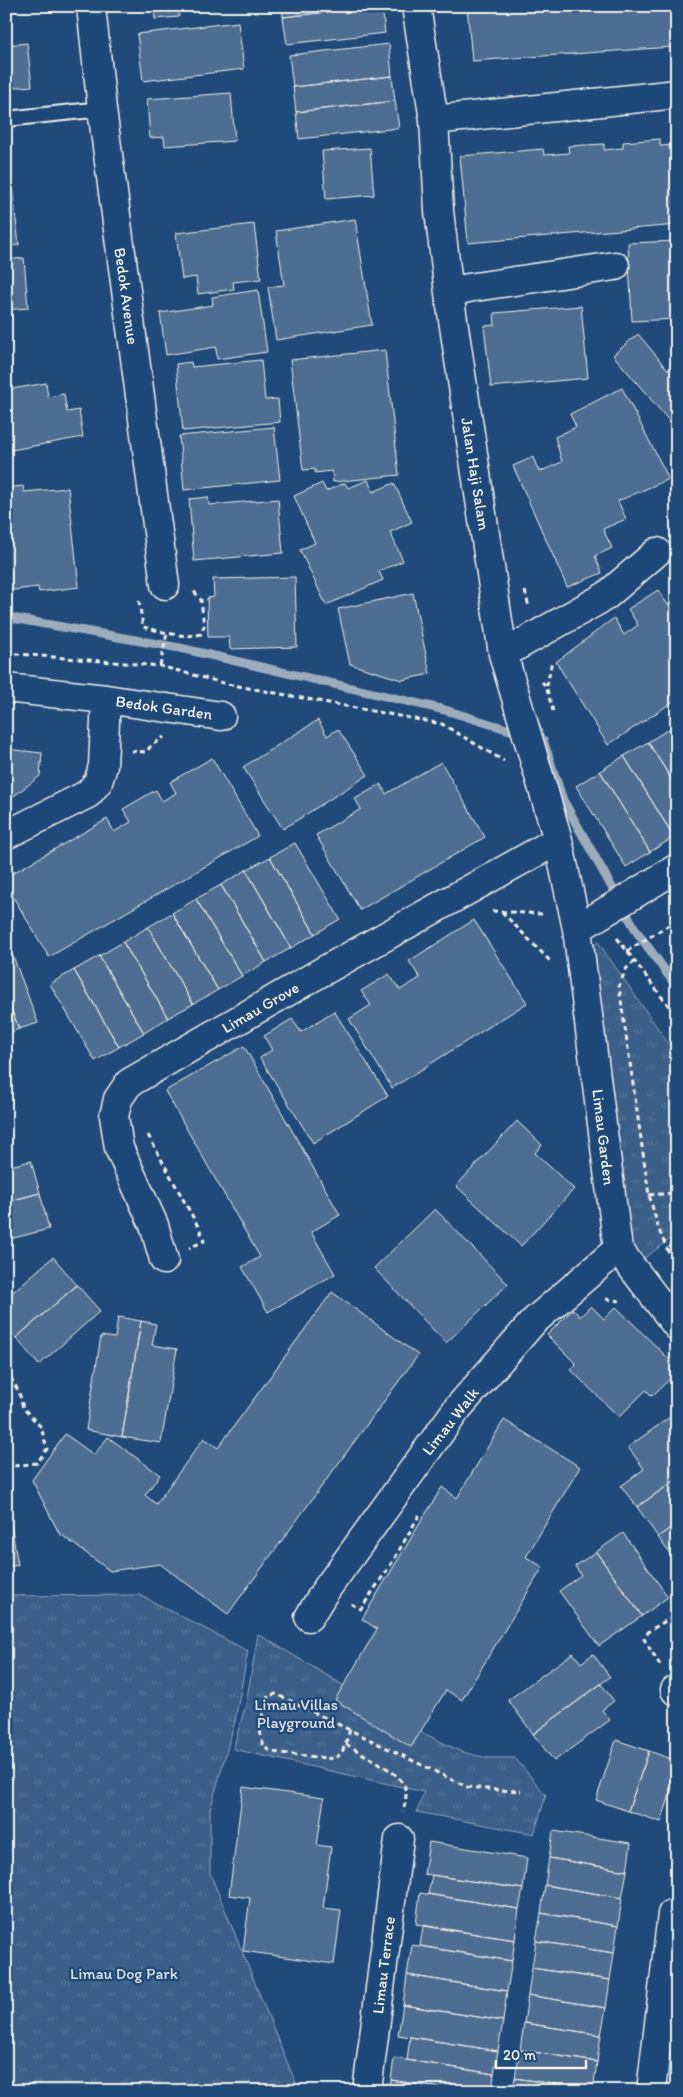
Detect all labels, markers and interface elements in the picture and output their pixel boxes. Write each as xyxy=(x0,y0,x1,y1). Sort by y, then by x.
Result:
street label: Bedok Avenue xyxy=(110,246,143,346)
street label: Jalan Haji Salam xyxy=(457,416,494,532)
street label: Bedok Garden xyxy=(114,691,214,724)
street label: Limau Grove xyxy=(218,978,302,1037)
street label: Limau Garden xyxy=(588,1088,619,1186)
street label: Limau Walk xyxy=(418,1383,483,1459)
park label: Limau Villas Playground xyxy=(254,1695,338,1732)
street label: Limau Terrace xyxy=(368,1915,399,2015)
park label: Limau Dog Park xyxy=(70,1964,179,1983)
scale bar xyxy=(496,2037,586,2069)
text: 20 m xyxy=(503,2046,537,2064)

